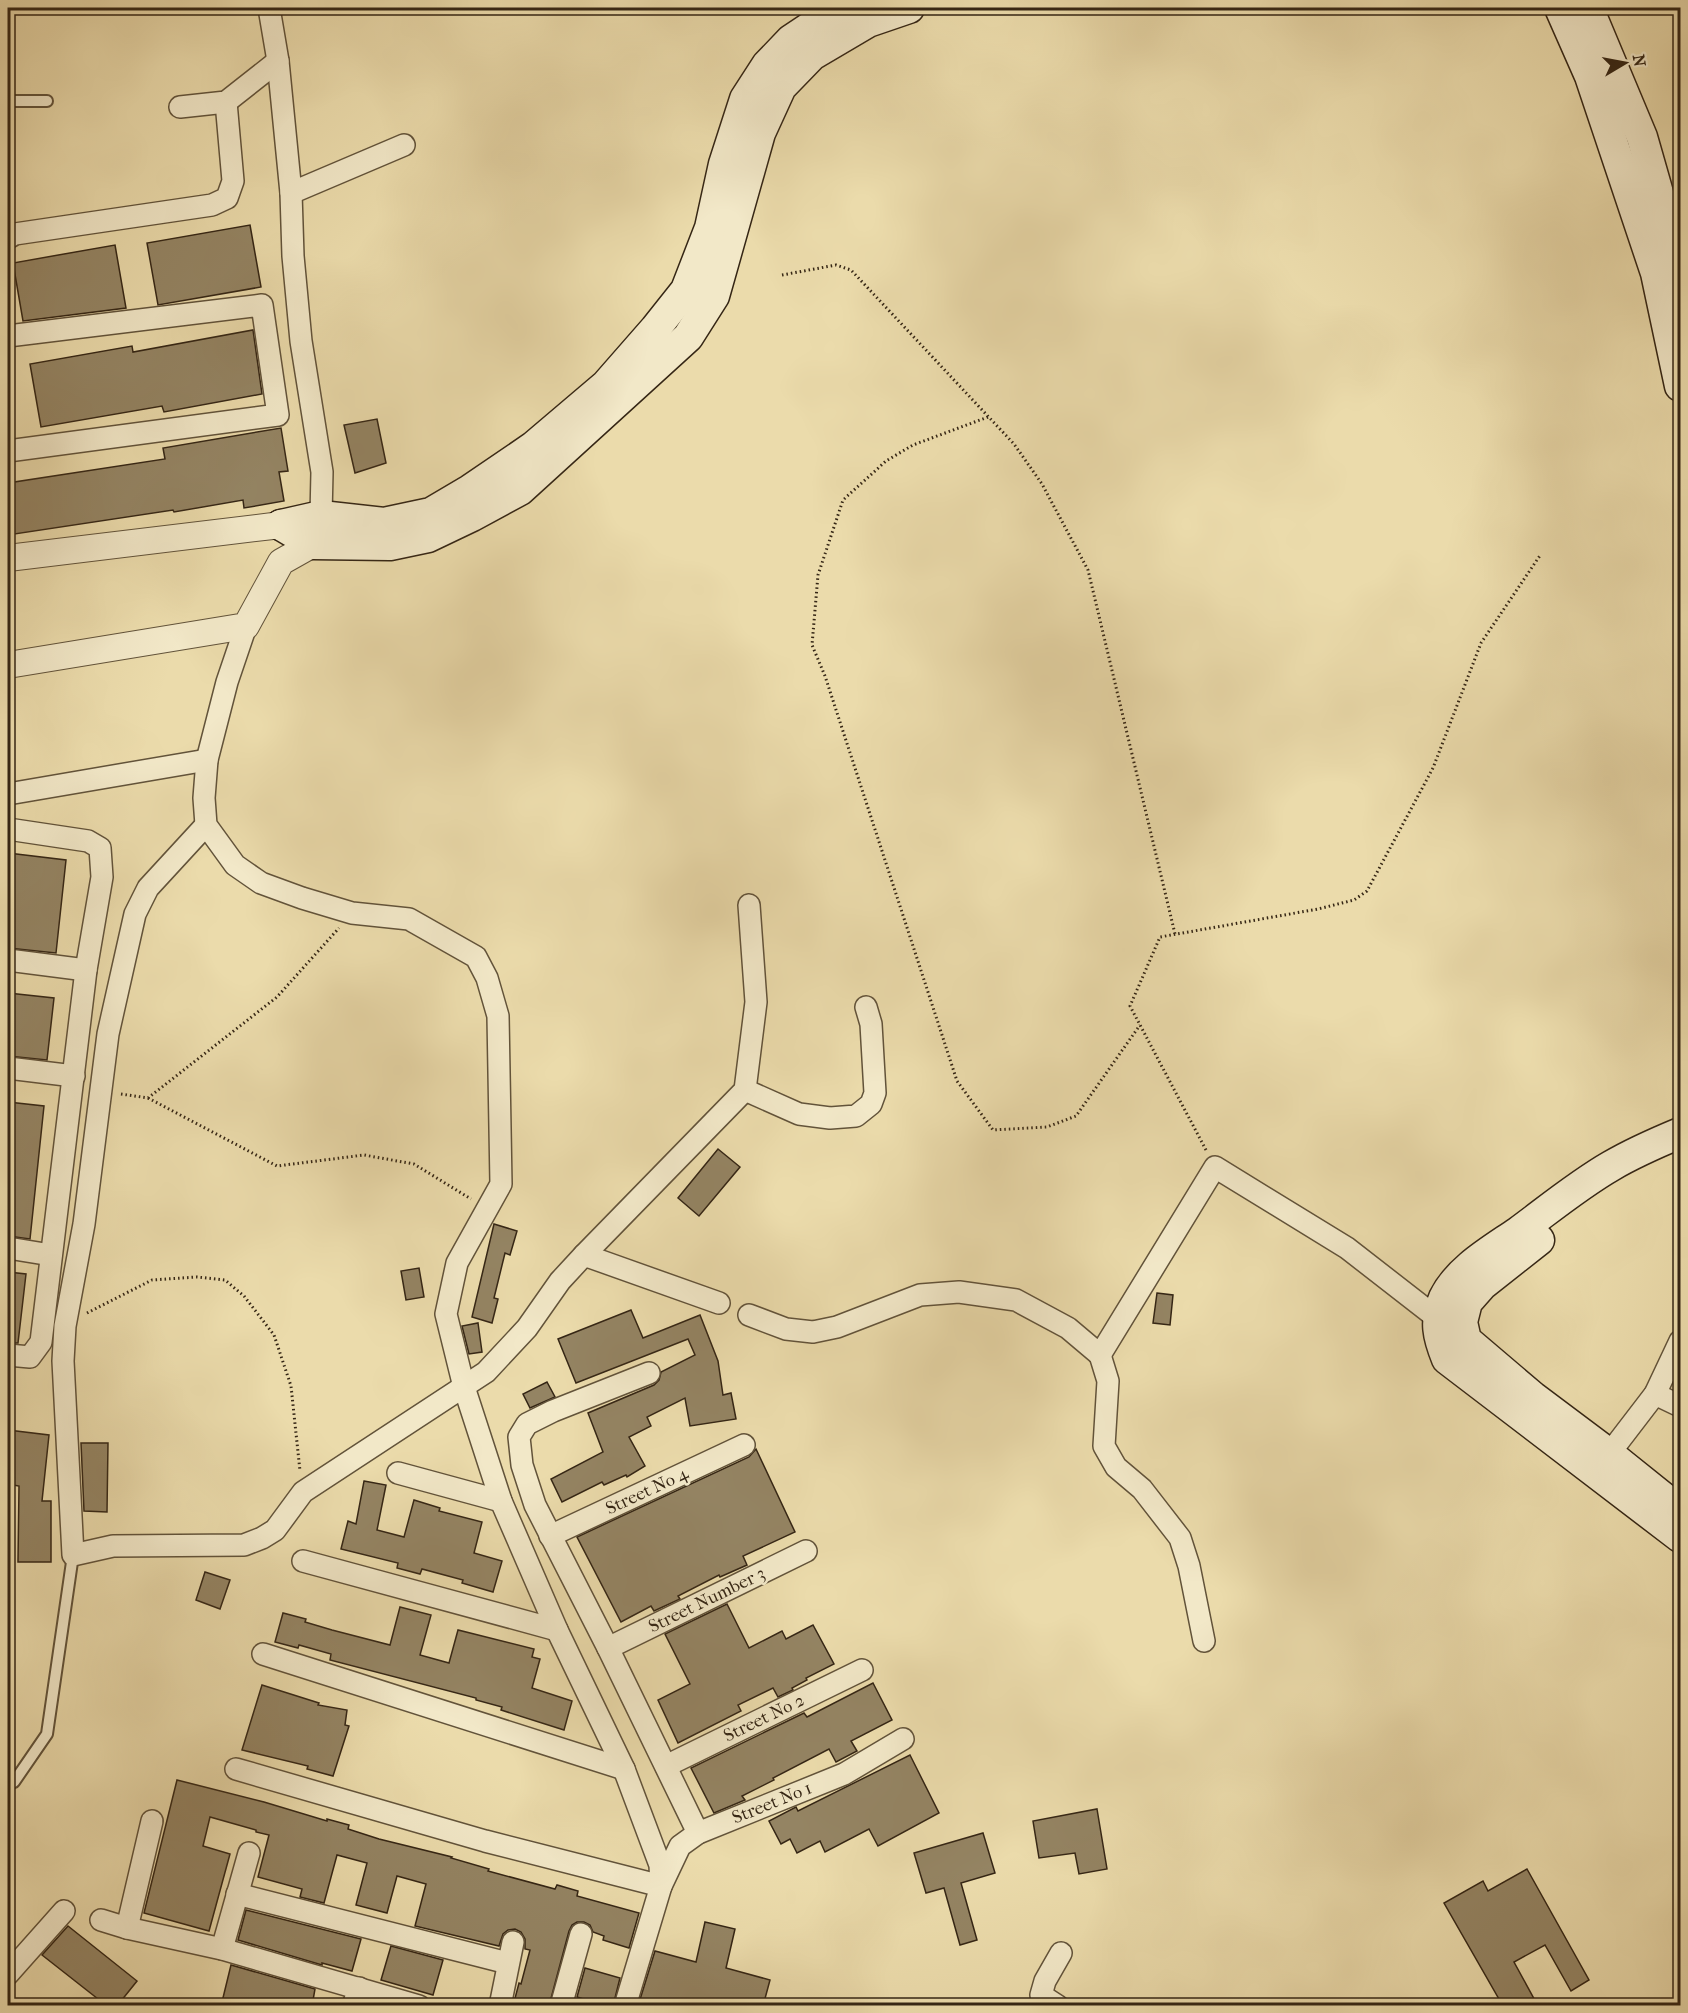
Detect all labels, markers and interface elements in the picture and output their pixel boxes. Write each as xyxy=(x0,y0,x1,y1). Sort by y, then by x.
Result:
north arrow xyxy=(1595,33,1655,93)
text: N xyxy=(1629,53,1650,69)
street label: Street No 4 xyxy=(603,1463,692,1519)
street label: Street Number 3 xyxy=(645,1563,769,1637)
street label: Street No 2 xyxy=(720,1690,808,1746)
street label: Street No 1 xyxy=(729,1778,815,1828)

